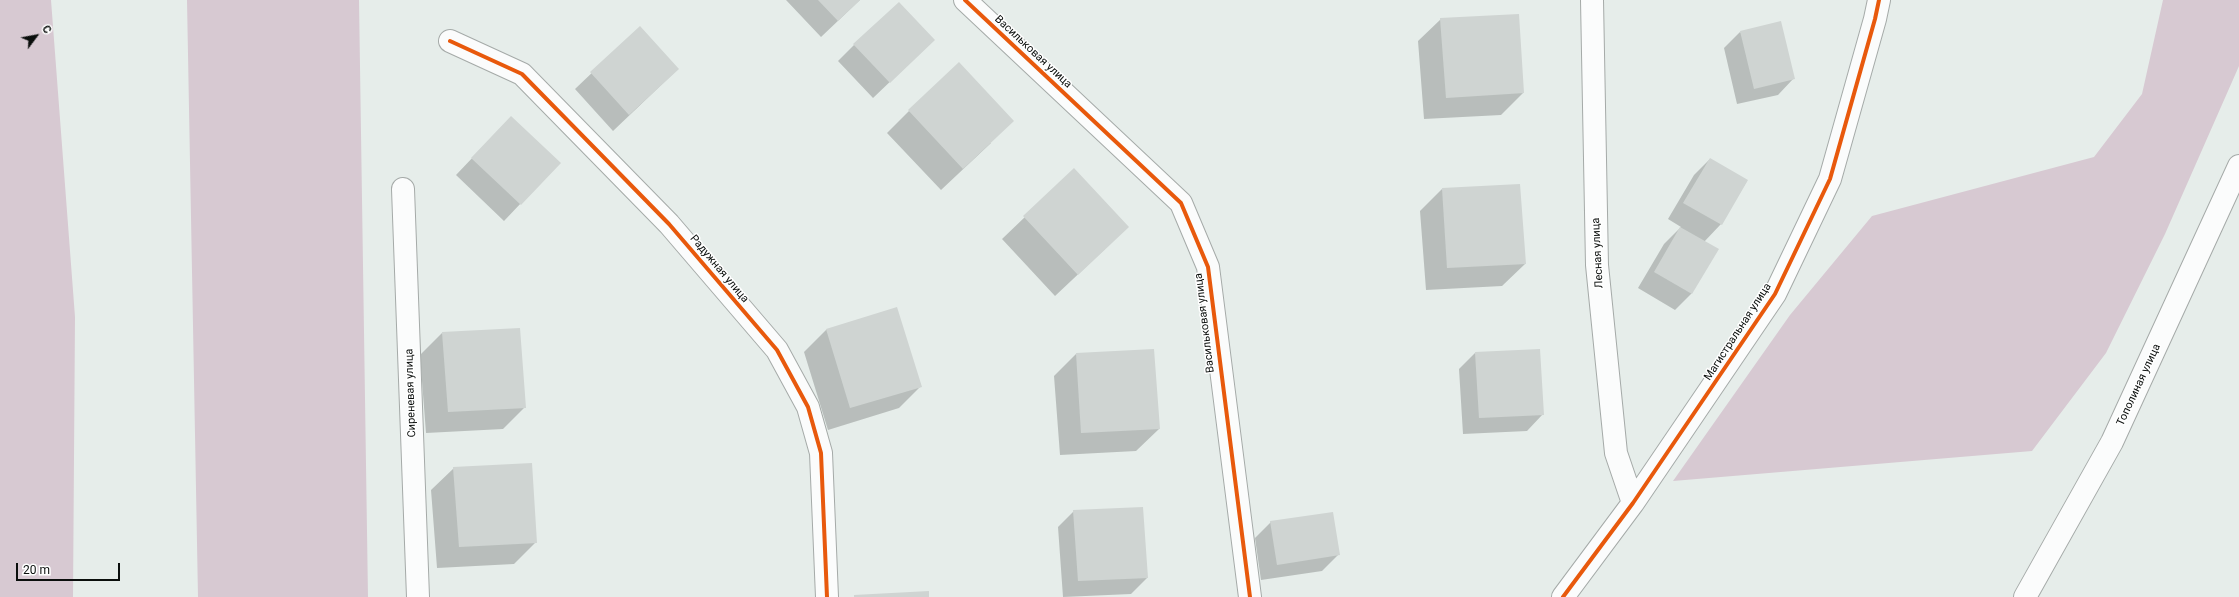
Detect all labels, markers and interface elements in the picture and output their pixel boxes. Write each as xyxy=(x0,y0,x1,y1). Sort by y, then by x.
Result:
street label: Васильковая улица xyxy=(992,13,1074,91)
north arrow xyxy=(16,16,56,56)
text: С xyxy=(39,23,54,36)
street label: Лесная улица xyxy=(1590,217,1606,289)
street label: Радужная улица xyxy=(687,232,751,306)
street label: Васильковая улица xyxy=(1192,272,1218,374)
street label: Магистральная улица xyxy=(1702,281,1774,383)
street label: Тополиная улица xyxy=(2114,342,2164,428)
street label: Сиреневая улица xyxy=(403,348,419,438)
scale bar xyxy=(18,555,122,581)
text: 20 m xyxy=(23,563,50,577)

